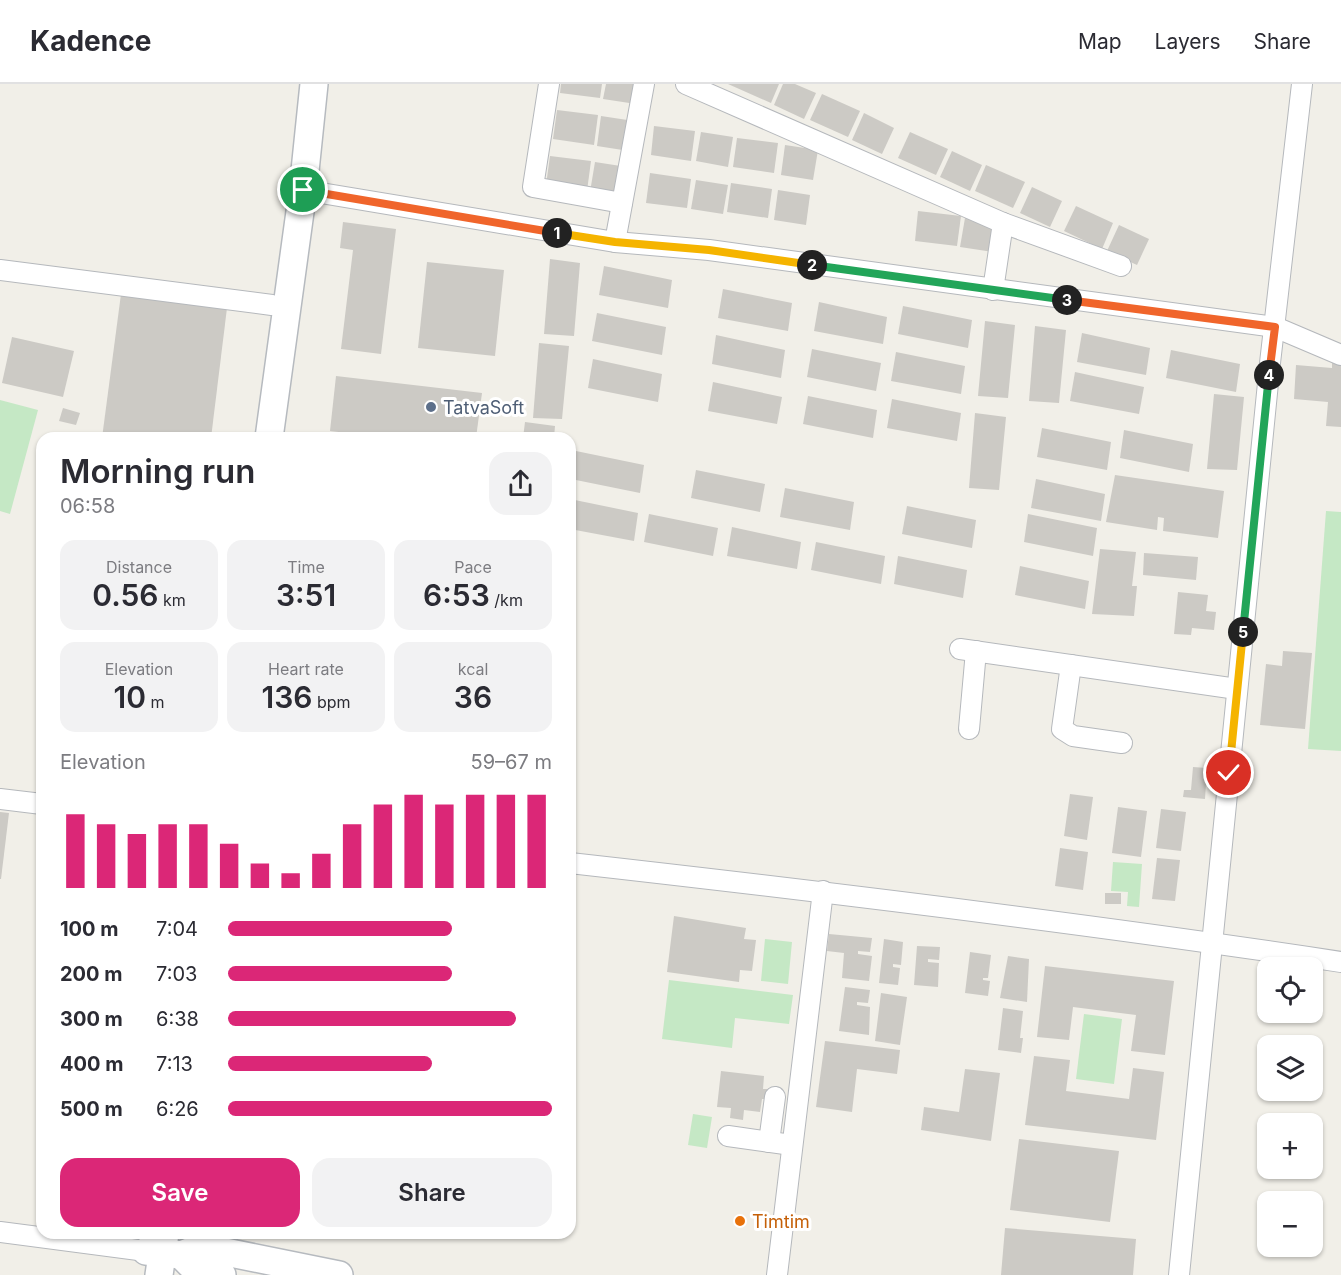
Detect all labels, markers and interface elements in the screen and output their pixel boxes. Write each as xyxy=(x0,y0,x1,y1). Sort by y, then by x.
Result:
text: Kadence xyxy=(30,24,151,58)
text: Map xyxy=(1078,29,1122,54)
text: Layers xyxy=(1155,29,1221,54)
text: Share xyxy=(1254,29,1311,54)
pin xyxy=(277,164,328,215)
icon: arrive xyxy=(286,173,319,206)
pin: 1 xyxy=(542,218,572,248)
text: 1 xyxy=(554,223,560,243)
pin: 2 xyxy=(797,250,827,280)
text: 2 xyxy=(807,255,817,275)
pin: 3 xyxy=(1052,285,1082,315)
text: 3 xyxy=(1062,290,1072,310)
pin: 4 xyxy=(1254,360,1284,390)
text: 4 xyxy=(1264,365,1274,385)
place label: TatvaSoft xyxy=(443,397,524,418)
marker: TatvaSoft xyxy=(424,400,438,414)
text: Morning run xyxy=(60,451,255,491)
button: share xyxy=(489,452,552,515)
text: 06:58 xyxy=(60,494,115,518)
text: Distance xyxy=(106,557,172,577)
text: Time xyxy=(287,557,325,577)
text: Pace xyxy=(454,557,492,577)
text: 0.56 xyxy=(92,577,159,613)
text: 3:51 xyxy=(276,577,336,613)
text: 6:53 xyxy=(423,577,490,613)
text: km xyxy=(159,590,186,610)
text: /km xyxy=(490,590,523,610)
pin: 5 xyxy=(1228,617,1258,647)
text: 5 xyxy=(1238,622,1248,642)
text: Elevation xyxy=(105,659,173,679)
text: Heart rate xyxy=(268,659,344,679)
text: kcal xyxy=(458,659,488,679)
text: 10 xyxy=(114,679,146,715)
text: 136 xyxy=(261,679,312,715)
text: 36 xyxy=(454,679,492,715)
text: m xyxy=(146,692,165,712)
text: bpm xyxy=(312,692,351,712)
pin xyxy=(1203,747,1254,798)
text: Elevation xyxy=(60,750,146,774)
text: 59–67 m xyxy=(471,750,552,774)
icon: check xyxy=(1212,756,1245,789)
text: 100 m xyxy=(60,917,119,941)
text: 7:04 xyxy=(156,917,198,941)
map controls xyxy=(1257,957,1323,1257)
button: locate xyxy=(1257,957,1323,1023)
text: 200 m xyxy=(60,962,123,986)
text: 7:03 xyxy=(156,962,197,986)
text: 300 m xyxy=(60,1007,123,1031)
text: 6:38 xyxy=(156,1007,199,1031)
button: layers xyxy=(1257,1035,1323,1101)
text: 400 m xyxy=(60,1052,124,1076)
text: 7:13 xyxy=(156,1052,193,1076)
text: 500 m xyxy=(60,1097,123,1121)
text: 6:26 xyxy=(156,1097,199,1121)
button: + xyxy=(1257,1113,1323,1179)
button: Save xyxy=(60,1158,300,1227)
button: Share xyxy=(312,1158,552,1227)
button: − xyxy=(1257,1191,1323,1257)
place label: Timtim xyxy=(752,1211,810,1232)
marker: Timtim xyxy=(733,1214,747,1228)

